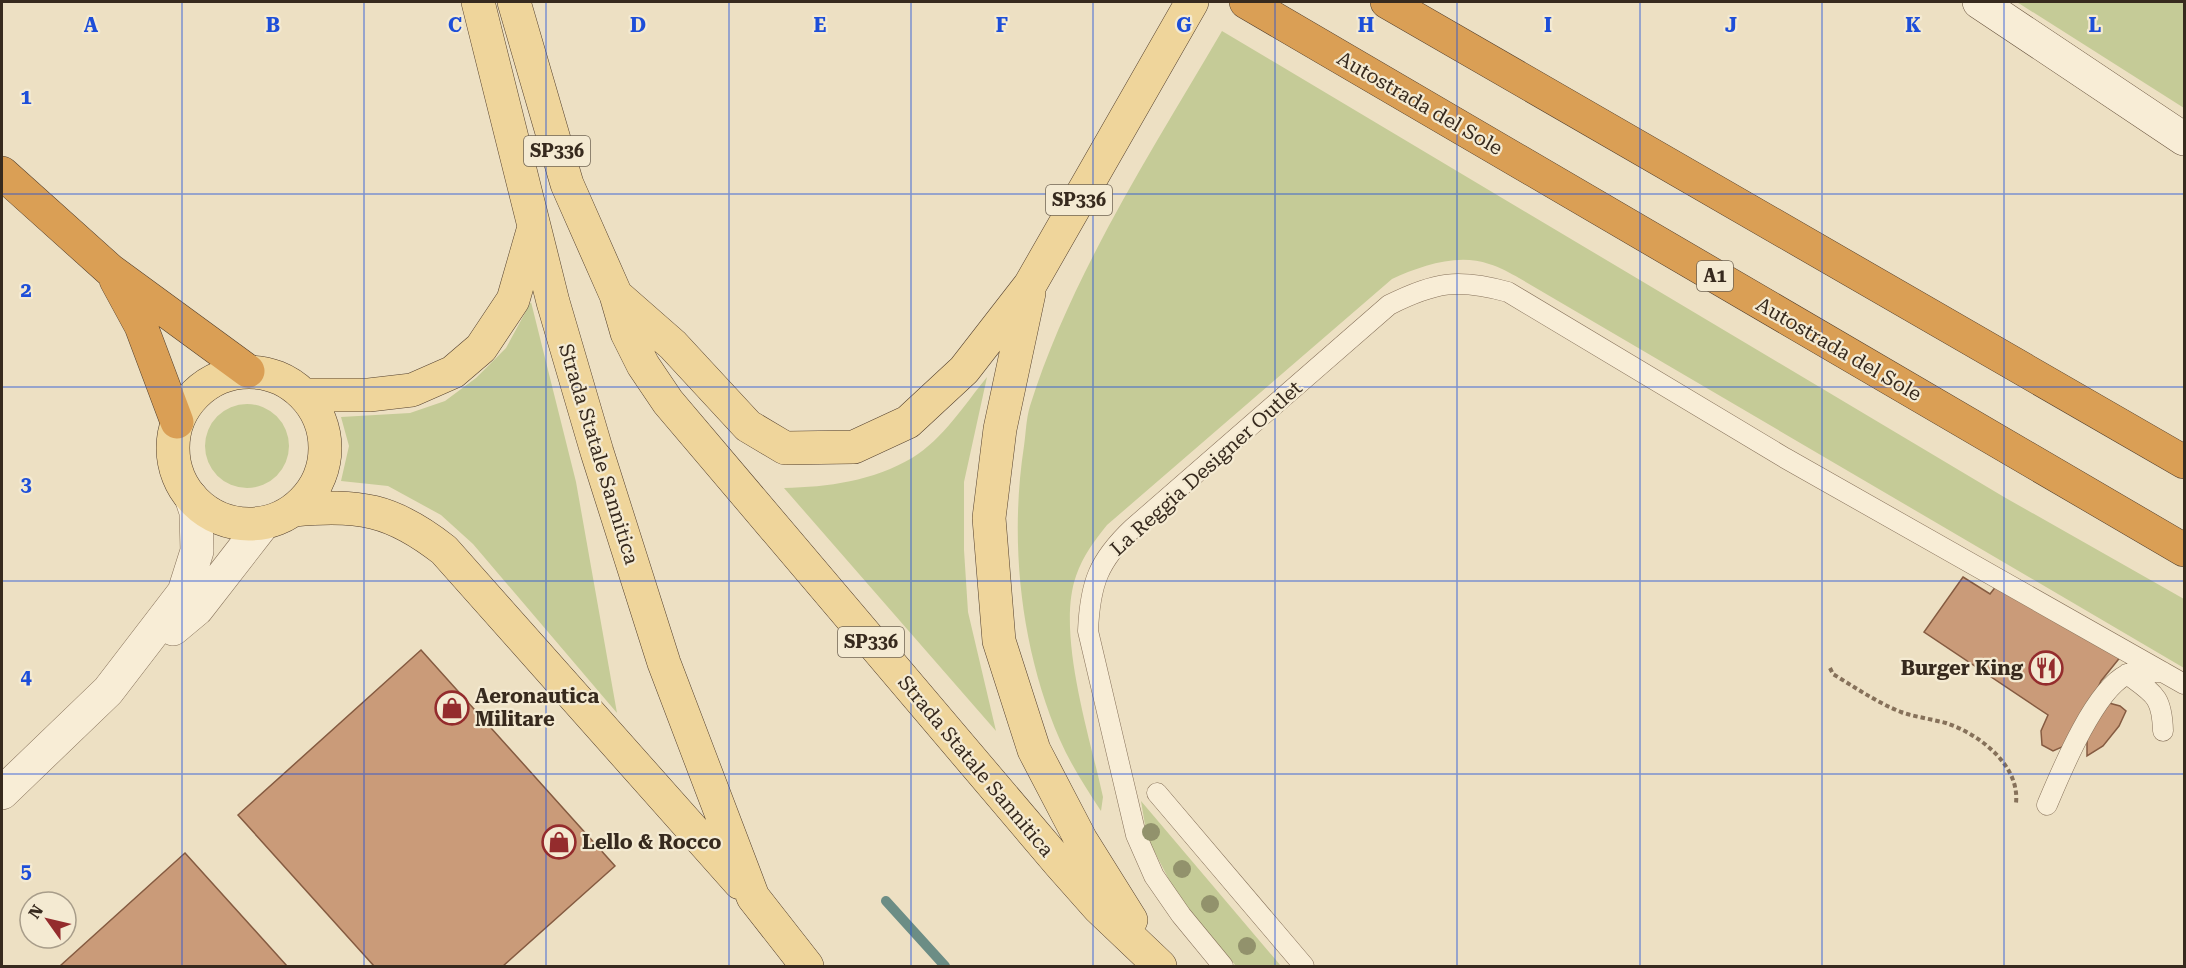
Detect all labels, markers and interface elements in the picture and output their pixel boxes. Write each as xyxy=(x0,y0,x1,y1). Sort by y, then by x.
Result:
text: A xyxy=(84,13,99,37)
text: B xyxy=(266,13,280,37)
text: C xyxy=(448,13,462,37)
text: D xyxy=(630,13,646,37)
text: E xyxy=(814,13,827,37)
text: F xyxy=(996,13,1008,37)
text: G xyxy=(1176,13,1192,37)
text: H xyxy=(1358,13,1374,37)
text: I xyxy=(1544,13,1552,37)
text: J xyxy=(1725,13,1737,37)
text: K xyxy=(1905,13,1921,37)
text: L xyxy=(2089,13,2102,37)
street label: Autostrada del Sole xyxy=(1333,46,1507,160)
text: 1 xyxy=(20,85,32,109)
road number: SP336 xyxy=(524,136,590,166)
road number: SP336 xyxy=(1046,185,1112,215)
road number: A1 xyxy=(1697,261,1733,291)
text: 2 xyxy=(20,278,32,302)
street label: Autostrada del Sole xyxy=(1752,292,1926,406)
street label: Strada Statale Sannitica xyxy=(554,341,644,567)
street label: La Reggia Designer Outlet xyxy=(1105,375,1307,560)
text: 3 xyxy=(20,472,32,496)
road number: SP336 xyxy=(838,627,904,657)
restaurant icon: Burger King xyxy=(2028,650,2064,686)
place label: Burger King xyxy=(1901,656,2024,680)
text: 4 xyxy=(20,665,32,689)
street label: Strada Statale Sannitica xyxy=(893,670,1059,862)
place label: Aeronautica Militare xyxy=(475,684,599,731)
shop icon: Aeronautica Militare xyxy=(434,690,470,726)
shop icon: Lello & Rocco xyxy=(541,824,577,860)
place label: Lello & Rocco xyxy=(582,830,722,854)
text: 5 xyxy=(20,859,32,883)
north arrow xyxy=(18,890,78,950)
text: N xyxy=(25,901,47,922)

